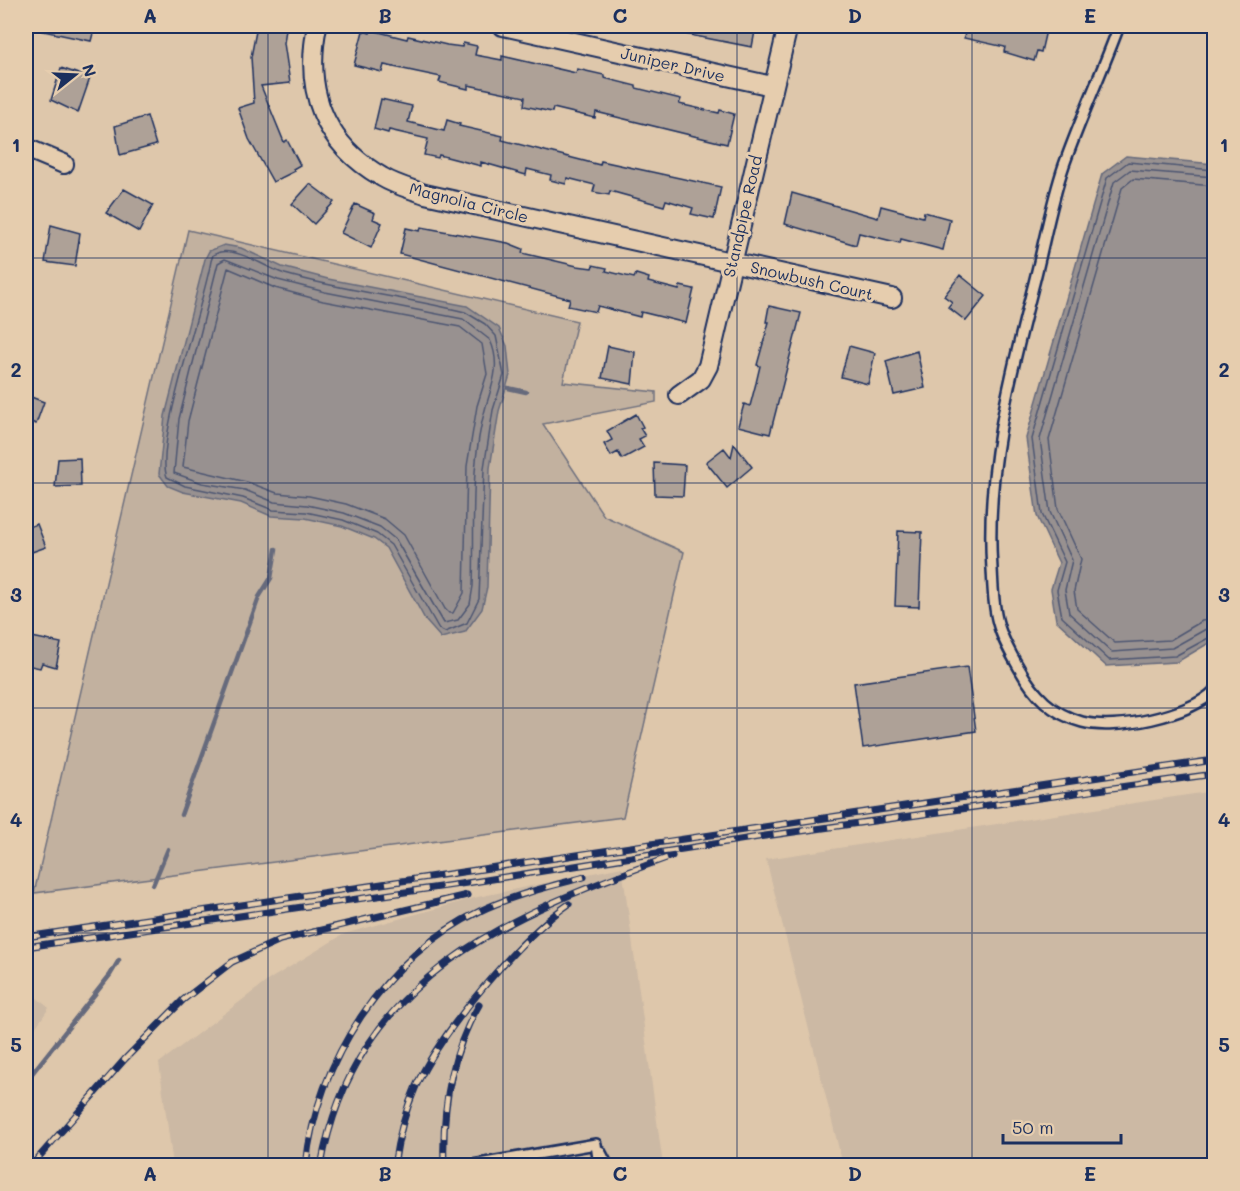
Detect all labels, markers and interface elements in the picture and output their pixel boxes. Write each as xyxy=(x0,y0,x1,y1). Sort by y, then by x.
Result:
text: A xyxy=(143,2,157,28)
text: B xyxy=(378,2,392,28)
text: C xyxy=(613,2,628,28)
text: D xyxy=(848,2,862,28)
text: E xyxy=(1084,2,1096,28)
street label: Juniper Drive xyxy=(619,42,727,86)
north arrow xyxy=(45,45,105,105)
text: N xyxy=(78,61,102,79)
text: 1 xyxy=(12,131,20,157)
text: 1 xyxy=(1220,131,1228,157)
street label: Standpipe Road xyxy=(718,153,766,279)
street label: Magnolia Circle xyxy=(407,177,531,227)
street label: Snowbush Court xyxy=(749,256,875,304)
text: 2 xyxy=(10,356,22,382)
text: 2 xyxy=(1218,356,1230,382)
text: 3 xyxy=(10,581,22,607)
text: 3 xyxy=(1218,581,1230,607)
text: 4 xyxy=(10,806,23,832)
text: 4 xyxy=(1218,806,1231,832)
text: 5 xyxy=(10,1031,22,1057)
text: 5 xyxy=(1218,1031,1230,1057)
scale bar xyxy=(1003,1107,1122,1145)
text: 50 m xyxy=(1012,1115,1054,1139)
text: A xyxy=(143,1160,157,1186)
text: B xyxy=(378,1160,392,1186)
text: C xyxy=(613,1160,628,1186)
text: D xyxy=(848,1160,862,1186)
text: E xyxy=(1084,1160,1096,1186)

